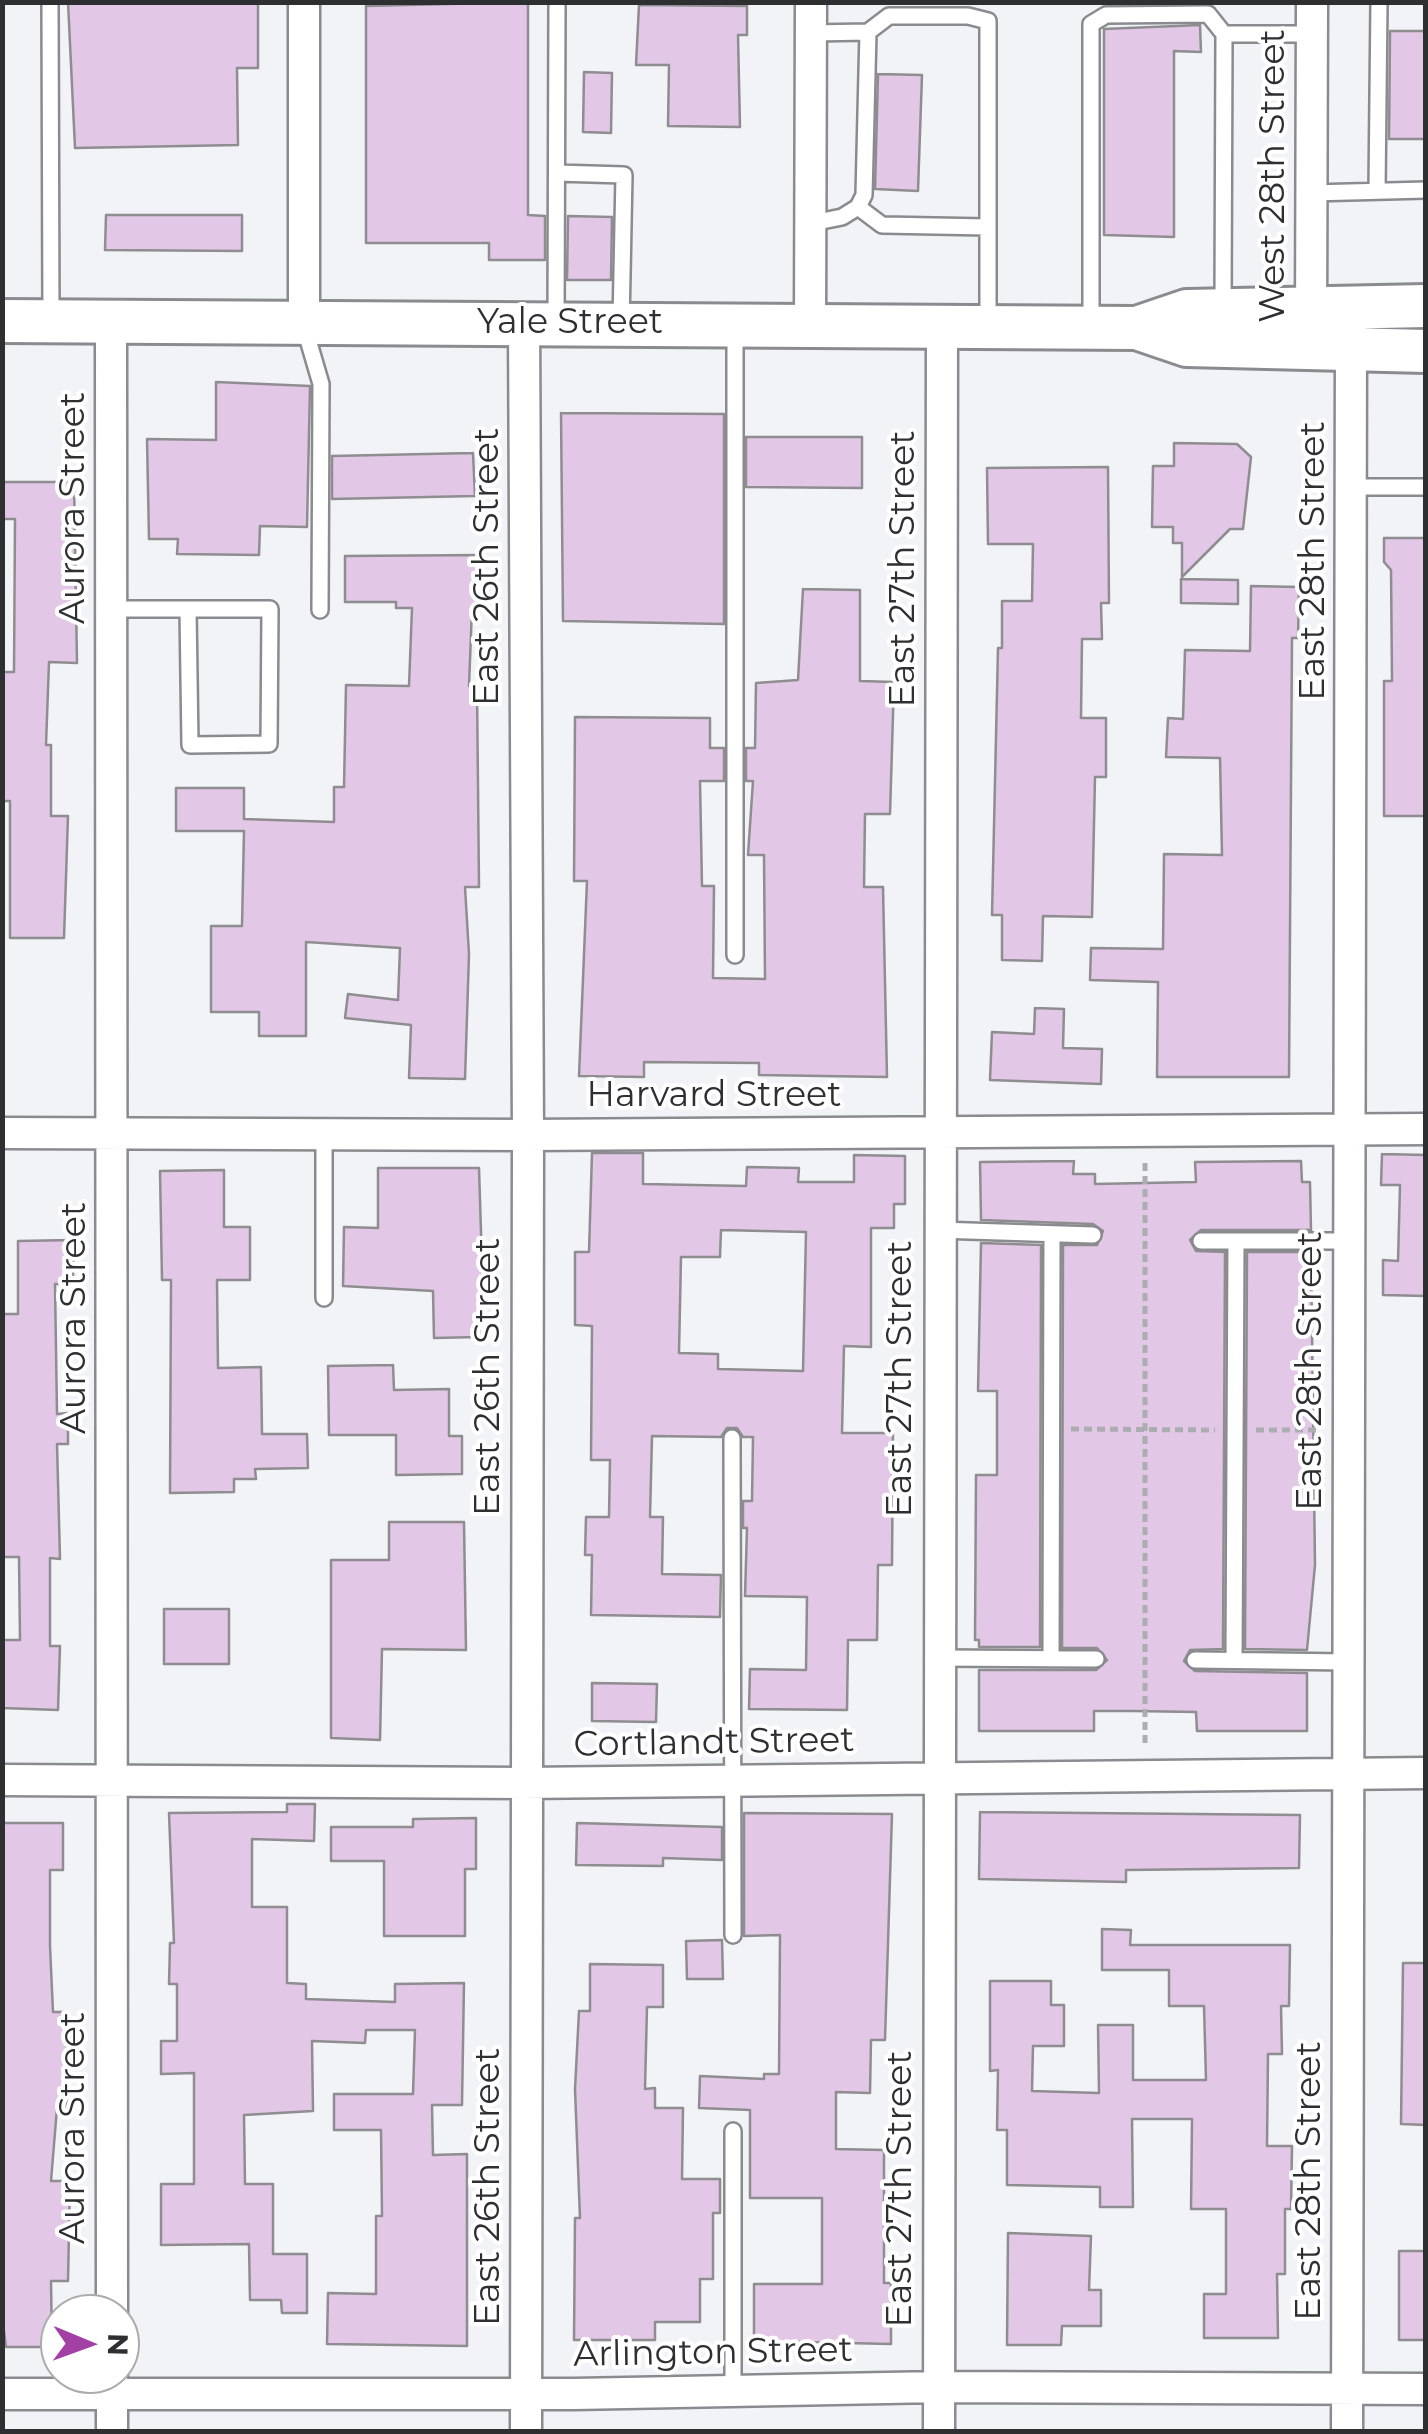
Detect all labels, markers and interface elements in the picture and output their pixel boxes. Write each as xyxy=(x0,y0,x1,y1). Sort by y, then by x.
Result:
street label: West 28th Street xyxy=(1253,29,1295,323)
street label: Yale Street xyxy=(477,302,663,344)
street label: Aurora Street xyxy=(53,392,95,624)
street label: East 28th Street xyxy=(1293,421,1335,701)
street label: East 26th Street xyxy=(467,428,509,706)
street label: East 27th Street xyxy=(883,430,925,708)
street label: Harvard Street xyxy=(587,1075,841,1117)
street label: Aurora Street xyxy=(54,1202,96,1434)
street label: East 28th Street xyxy=(1290,1231,1332,1511)
street label: East 26th Street xyxy=(468,1238,510,1516)
street label: East 27th Street xyxy=(880,1240,922,1518)
street label: Cortlandt Street xyxy=(573,1720,855,1766)
street label: Aurora Street xyxy=(53,2012,95,2244)
street label: East 28th Street xyxy=(1289,2041,1331,2321)
street label: East 26th Street xyxy=(468,2048,510,2326)
street label: East 27th Street xyxy=(880,2050,922,2328)
north arrow xyxy=(40,2294,140,2394)
street label: Arlington Street xyxy=(573,2330,853,2376)
text: N xyxy=(101,2333,135,2356)

